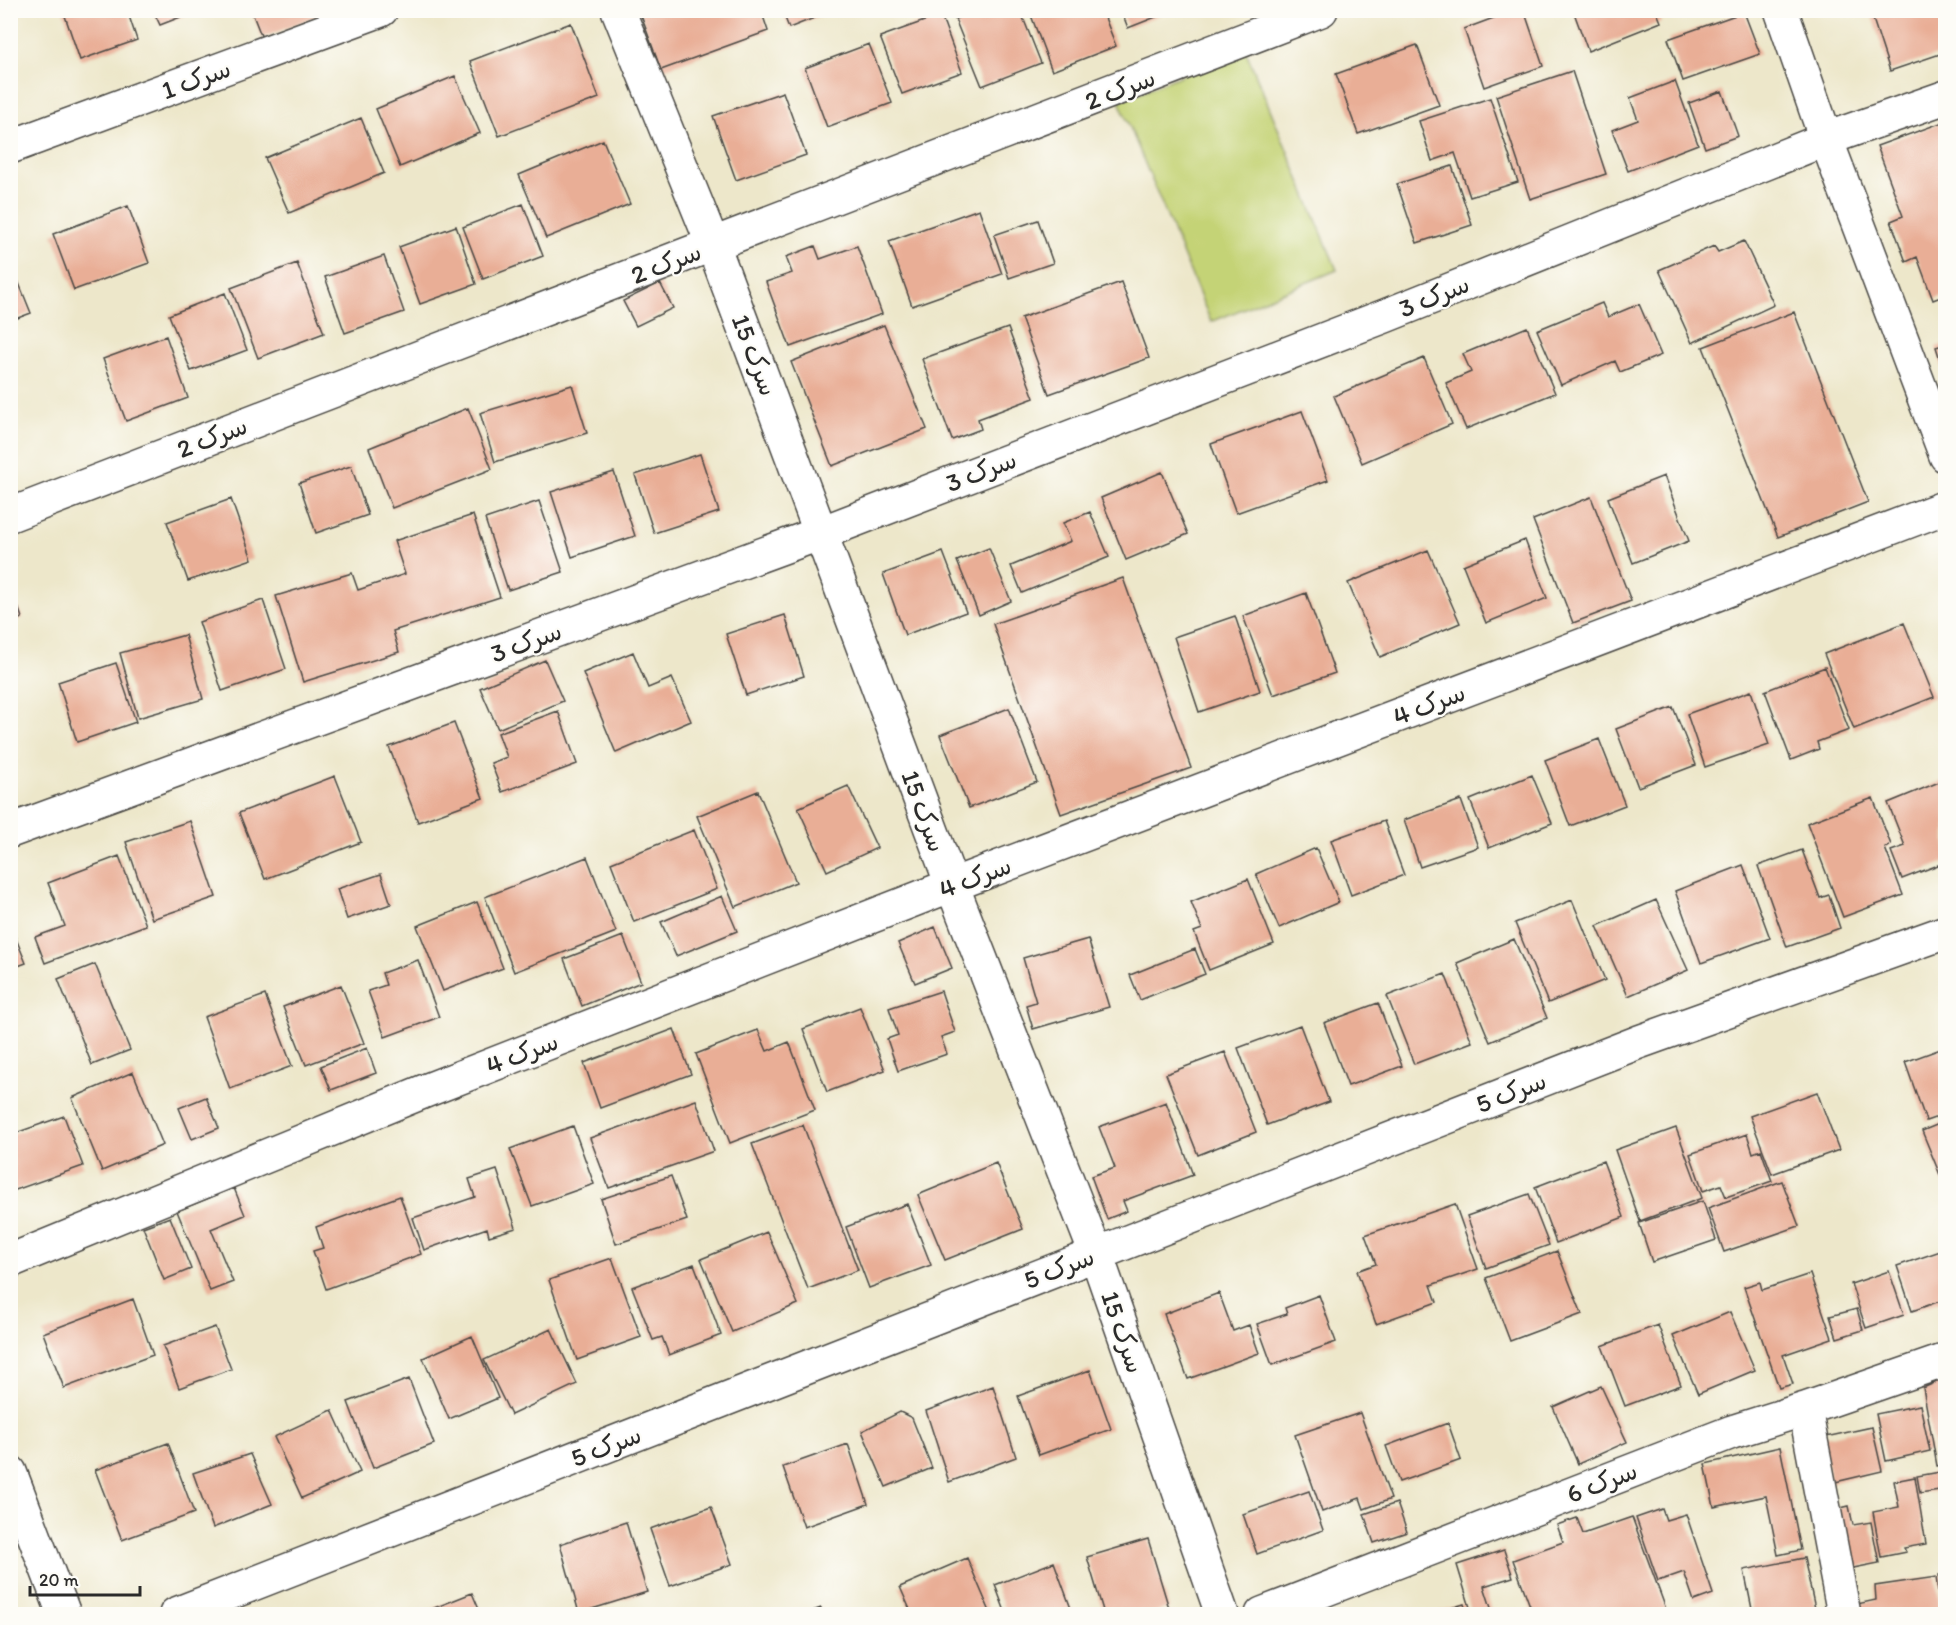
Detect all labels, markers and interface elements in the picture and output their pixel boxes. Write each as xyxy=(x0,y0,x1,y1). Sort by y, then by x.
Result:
street label: سرک 1 xyxy=(157,52,235,106)
street label: سرک 2 xyxy=(1080,61,1160,117)
street label: سرک 2 xyxy=(626,235,706,291)
street label: سرک 3 xyxy=(1394,267,1474,325)
street label: سرک 15 xyxy=(725,310,785,400)
street label: سرک 2 xyxy=(172,409,252,465)
street label: سرک 3 xyxy=(941,443,1021,499)
street label: سرک 3 xyxy=(486,614,566,670)
street label: سرک 4 xyxy=(1388,676,1470,732)
street label: سرک 15 xyxy=(894,766,954,856)
street label: سرک 4 xyxy=(934,849,1016,905)
street label: سرک 4 xyxy=(481,1025,563,1081)
street label: سرک 5 xyxy=(1471,1064,1551,1120)
street label: سرک 5 xyxy=(1019,1240,1099,1296)
street label: سرک 15 xyxy=(1094,1287,1152,1377)
street label: سرک 5 xyxy=(566,1418,646,1474)
street label: سرک 6 xyxy=(1562,1454,1642,1510)
scale bar xyxy=(30,1559,140,1597)
text: 20 m xyxy=(39,1569,79,1591)

